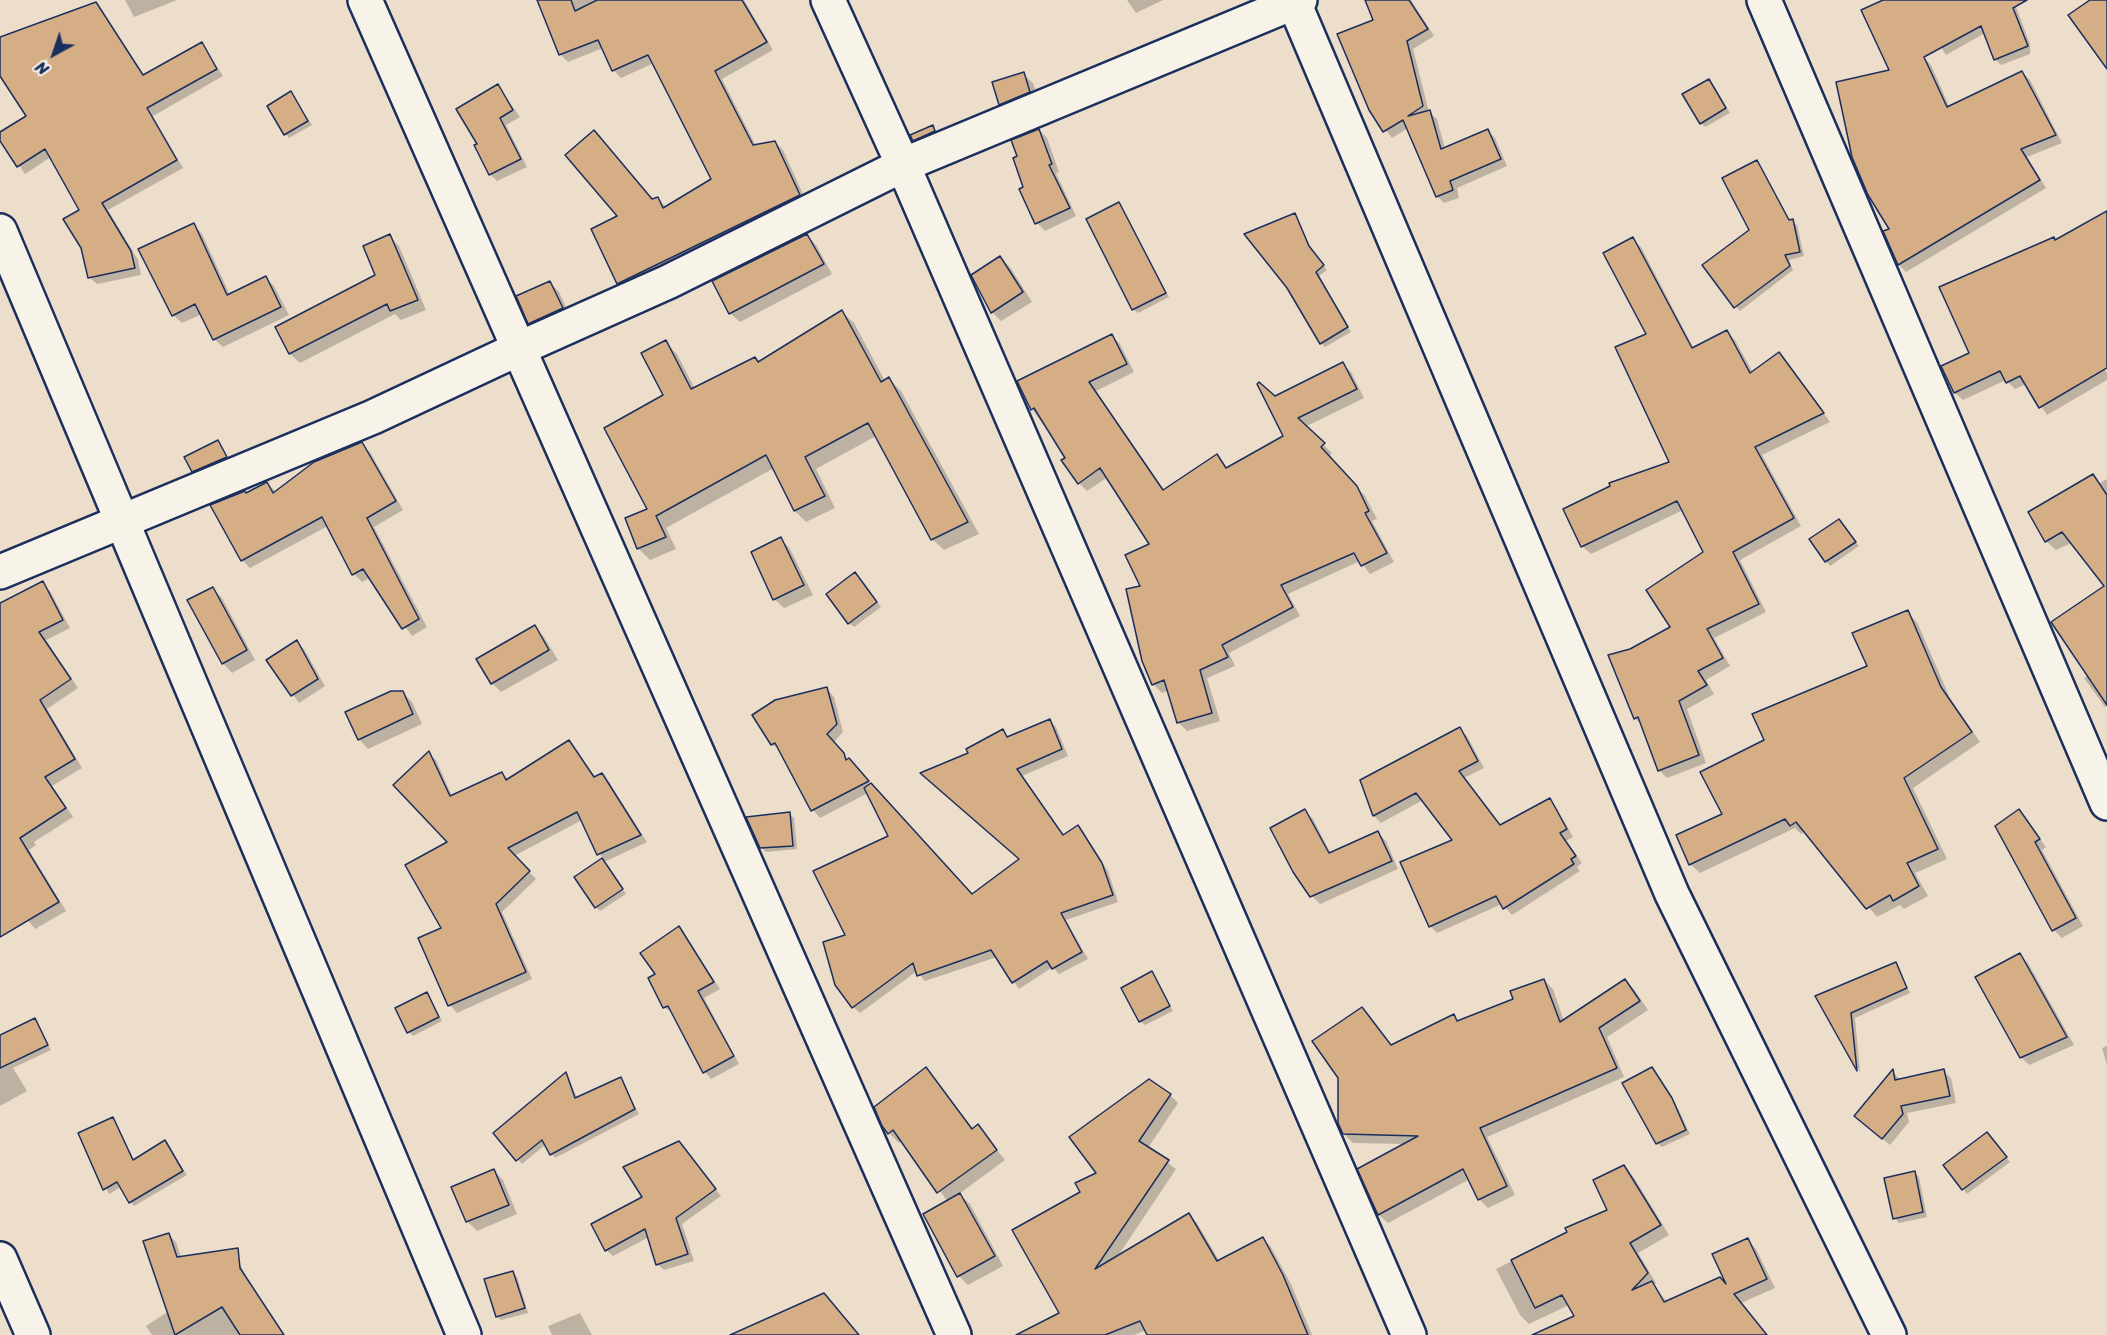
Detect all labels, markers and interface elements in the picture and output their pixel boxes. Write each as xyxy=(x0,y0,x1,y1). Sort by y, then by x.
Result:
north arrow xyxy=(24,24,84,84)
text: N xyxy=(29,53,56,83)

